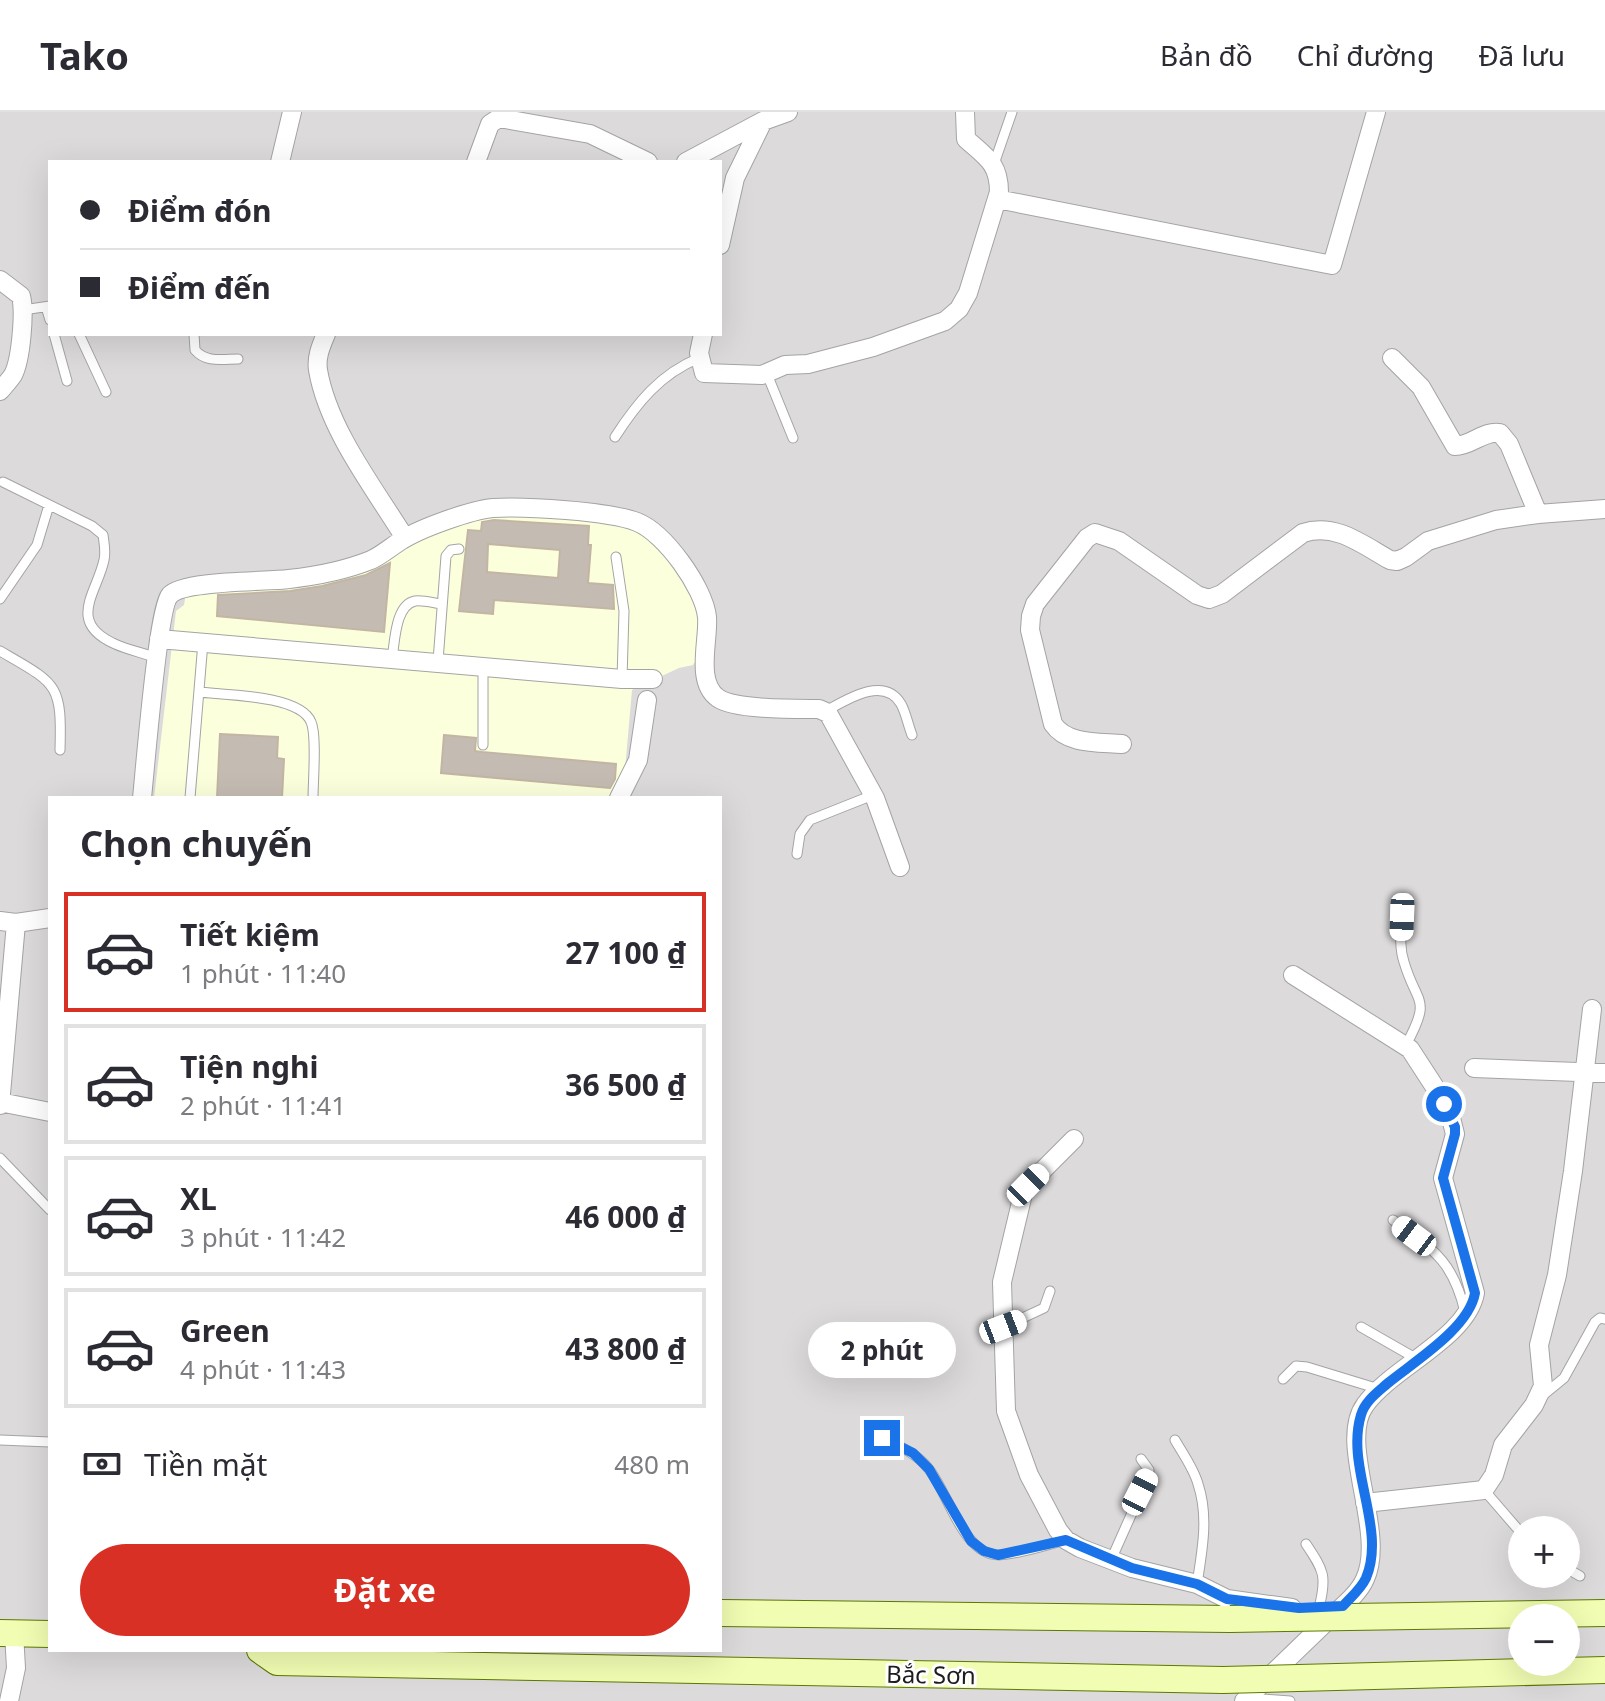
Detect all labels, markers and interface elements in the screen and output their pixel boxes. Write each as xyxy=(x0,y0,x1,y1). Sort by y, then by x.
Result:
text: Tako xyxy=(40,29,129,81)
text: Bản đồ xyxy=(1160,36,1253,74)
text: Chỉ đường xyxy=(1297,36,1434,74)
text: Đã lưu xyxy=(1478,36,1565,74)
text: Điểm đón xyxy=(128,190,272,231)
text: Điểm đến xyxy=(128,267,271,308)
text: Chọn chuyến xyxy=(80,819,313,868)
car xyxy=(1389,893,1415,941)
text: Tiết kiệm xyxy=(180,914,320,955)
icon: car xyxy=(84,916,156,988)
text: 27 100 ₫ xyxy=(565,932,686,973)
text: 1 phút · 11:40 xyxy=(180,955,346,991)
text: Tiện nghi xyxy=(180,1046,318,1087)
icon: car xyxy=(84,1048,156,1120)
text: 36 500 ₫ xyxy=(565,1064,686,1105)
route start xyxy=(1426,1086,1462,1122)
text: 2 phút · 11:41 xyxy=(180,1087,346,1123)
car xyxy=(1003,1160,1053,1210)
text: XL xyxy=(180,1178,217,1219)
icon: car xyxy=(84,1180,156,1252)
text: 46 000 ₫ xyxy=(565,1196,686,1237)
car xyxy=(1388,1212,1440,1260)
text: 3 phút · 11:42 xyxy=(180,1219,346,1255)
car xyxy=(976,1307,1030,1347)
text: Green xyxy=(180,1310,270,1351)
icon: car xyxy=(84,1312,156,1384)
callout: 2 phút xyxy=(808,1322,956,1378)
text: 43 800 ₫ xyxy=(565,1328,686,1369)
text: 2 phút xyxy=(840,1332,924,1368)
text: 4 phút · 11:43 xyxy=(180,1351,346,1387)
route end xyxy=(864,1420,900,1456)
icon: cash xyxy=(80,1442,124,1486)
text: Tiền mặt xyxy=(144,1444,267,1485)
text: 480 m xyxy=(614,1446,690,1482)
car xyxy=(1118,1465,1162,1519)
map controls xyxy=(1508,1516,1580,1676)
button: + xyxy=(1508,1516,1580,1588)
button: Đặt xe xyxy=(80,1544,690,1636)
button: − xyxy=(1508,1604,1580,1676)
street label: Bắc Sơn xyxy=(886,1657,976,1691)

